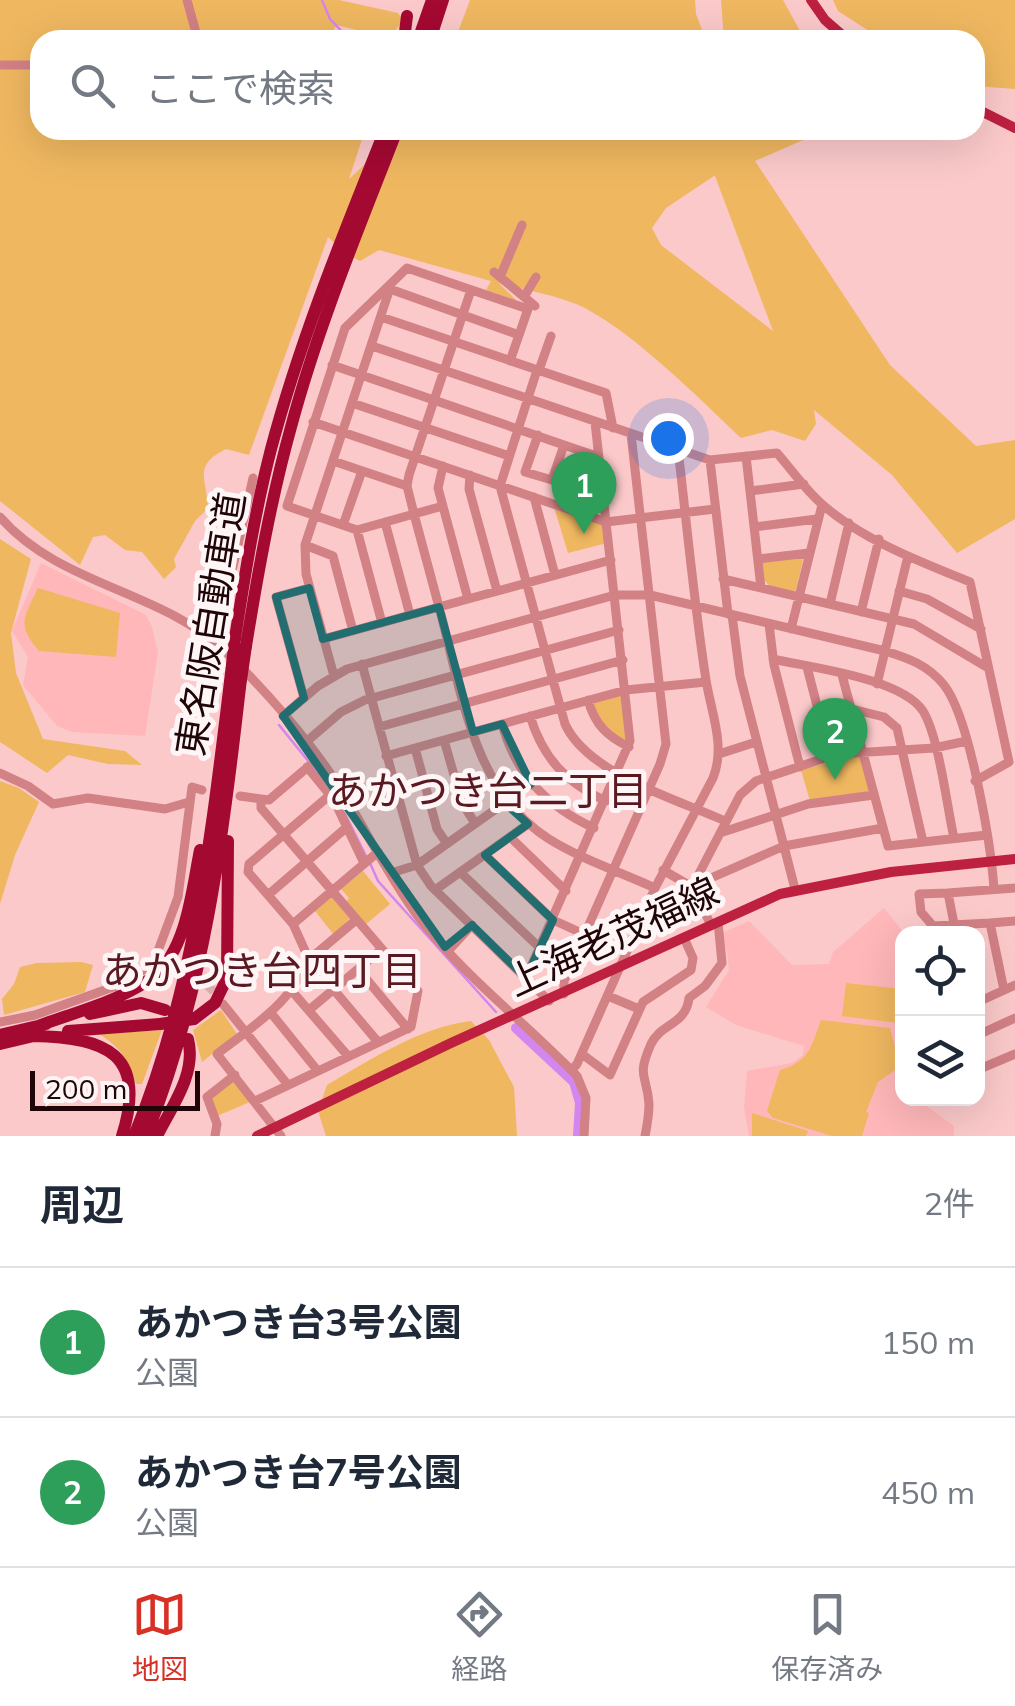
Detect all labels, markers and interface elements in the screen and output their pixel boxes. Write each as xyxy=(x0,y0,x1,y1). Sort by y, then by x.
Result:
search box xyxy=(30,30,985,140)
icon: search xyxy=(65,58,120,113)
text: ここで検索 xyxy=(145,64,335,112)
your location xyxy=(643,413,694,464)
pin: 1 xyxy=(552,452,616,534)
street label: 東名阪自動車道 xyxy=(166,489,255,759)
pin: 2 xyxy=(802,698,868,780)
district label: あかつき台二丁目 xyxy=(328,765,648,815)
street label: 上海老茂福線 xyxy=(499,866,726,1006)
map controls xyxy=(895,926,985,1106)
button: locate xyxy=(895,926,985,1016)
district label: あかつき台四丁目 xyxy=(102,945,422,995)
button: layers xyxy=(895,1016,985,1106)
scale bar xyxy=(30,1066,200,1110)
text: 200 m xyxy=(45,1071,127,1106)
text: 周辺 xyxy=(40,1178,124,1231)
text: 2件 xyxy=(924,1183,975,1223)
text: あかつき台3号公園 xyxy=(135,1298,462,1346)
text: 1 xyxy=(63,1322,82,1362)
text: 150 m xyxy=(881,1322,975,1362)
text: 公園 xyxy=(135,1352,199,1392)
text: あかつき台7号公園 xyxy=(135,1448,462,1496)
text: 2 xyxy=(63,1472,82,1512)
text: 450 m xyxy=(881,1472,975,1512)
text: 公園 xyxy=(135,1502,199,1542)
tab: 地図 xyxy=(132,1587,188,1687)
tab: 経路 xyxy=(451,1587,507,1687)
tab: 保存済み xyxy=(771,1587,883,1687)

